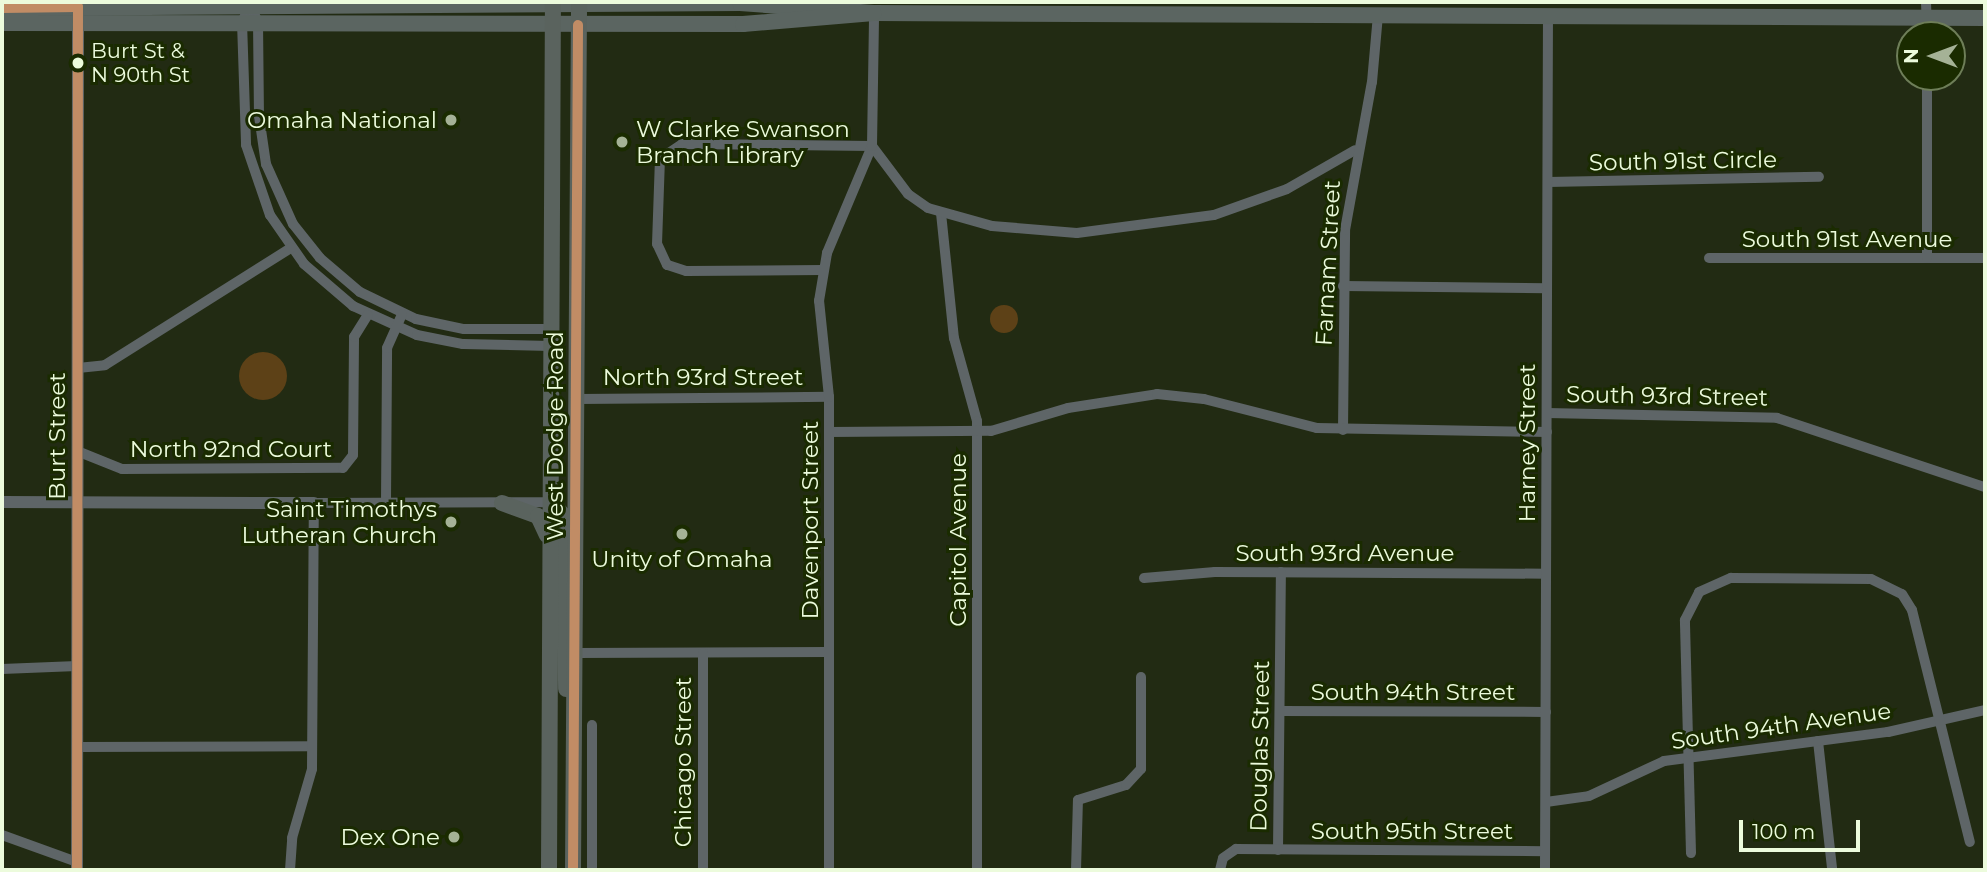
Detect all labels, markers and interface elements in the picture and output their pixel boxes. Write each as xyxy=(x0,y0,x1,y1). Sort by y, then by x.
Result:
north arrow xyxy=(1896,21,1966,91)
place label: Burt St & N 90th St xyxy=(91,38,190,88)
text: N xyxy=(1900,48,1923,64)
marker: Burt St & N 90th St xyxy=(71,56,85,70)
place label: Omaha National xyxy=(247,106,437,134)
marker: Omaha National xyxy=(443,112,459,128)
place label: W Clarke Swanson Branch Library xyxy=(636,115,850,169)
marker: W Clarke Swanson Branch Library xyxy=(614,134,630,150)
street label: South 91st Circle xyxy=(1589,146,1777,176)
street label: Farnam Street xyxy=(1310,180,1346,346)
street label: South 91st Avenue xyxy=(1742,225,1952,253)
street label: West Dodge Road xyxy=(541,331,569,541)
street label: North 93rd Street xyxy=(603,363,803,391)
street label: Harney Street xyxy=(1513,364,1541,522)
street label: Burt Street xyxy=(43,372,71,500)
street label: South 93rd Street xyxy=(1566,380,1768,412)
street label: Davenport Street xyxy=(796,421,824,619)
street label: North 92nd Court xyxy=(130,435,332,463)
street label: Capitol Avenue xyxy=(944,453,972,627)
place label: Saint Timothys Lutheran Church xyxy=(241,495,437,549)
marker: Saint Timothys Lutheran Church xyxy=(443,514,459,530)
marker: Unity of Omaha xyxy=(674,526,690,542)
street label: South 93rd Avenue xyxy=(1235,539,1455,567)
place label: Unity of Omaha xyxy=(591,545,773,573)
street label: Douglas Street xyxy=(1245,660,1275,832)
street label: Chicago Street xyxy=(669,677,697,847)
street label: South 94th Street xyxy=(1311,678,1515,706)
street label: South 94th Avenue xyxy=(1669,697,1893,755)
scale bar xyxy=(1742,806,1863,850)
street label: South 95th Street xyxy=(1311,817,1513,845)
text: 100 m xyxy=(1752,819,1815,844)
place label: Dex One xyxy=(340,823,440,851)
marker: Dex One xyxy=(446,829,462,845)

